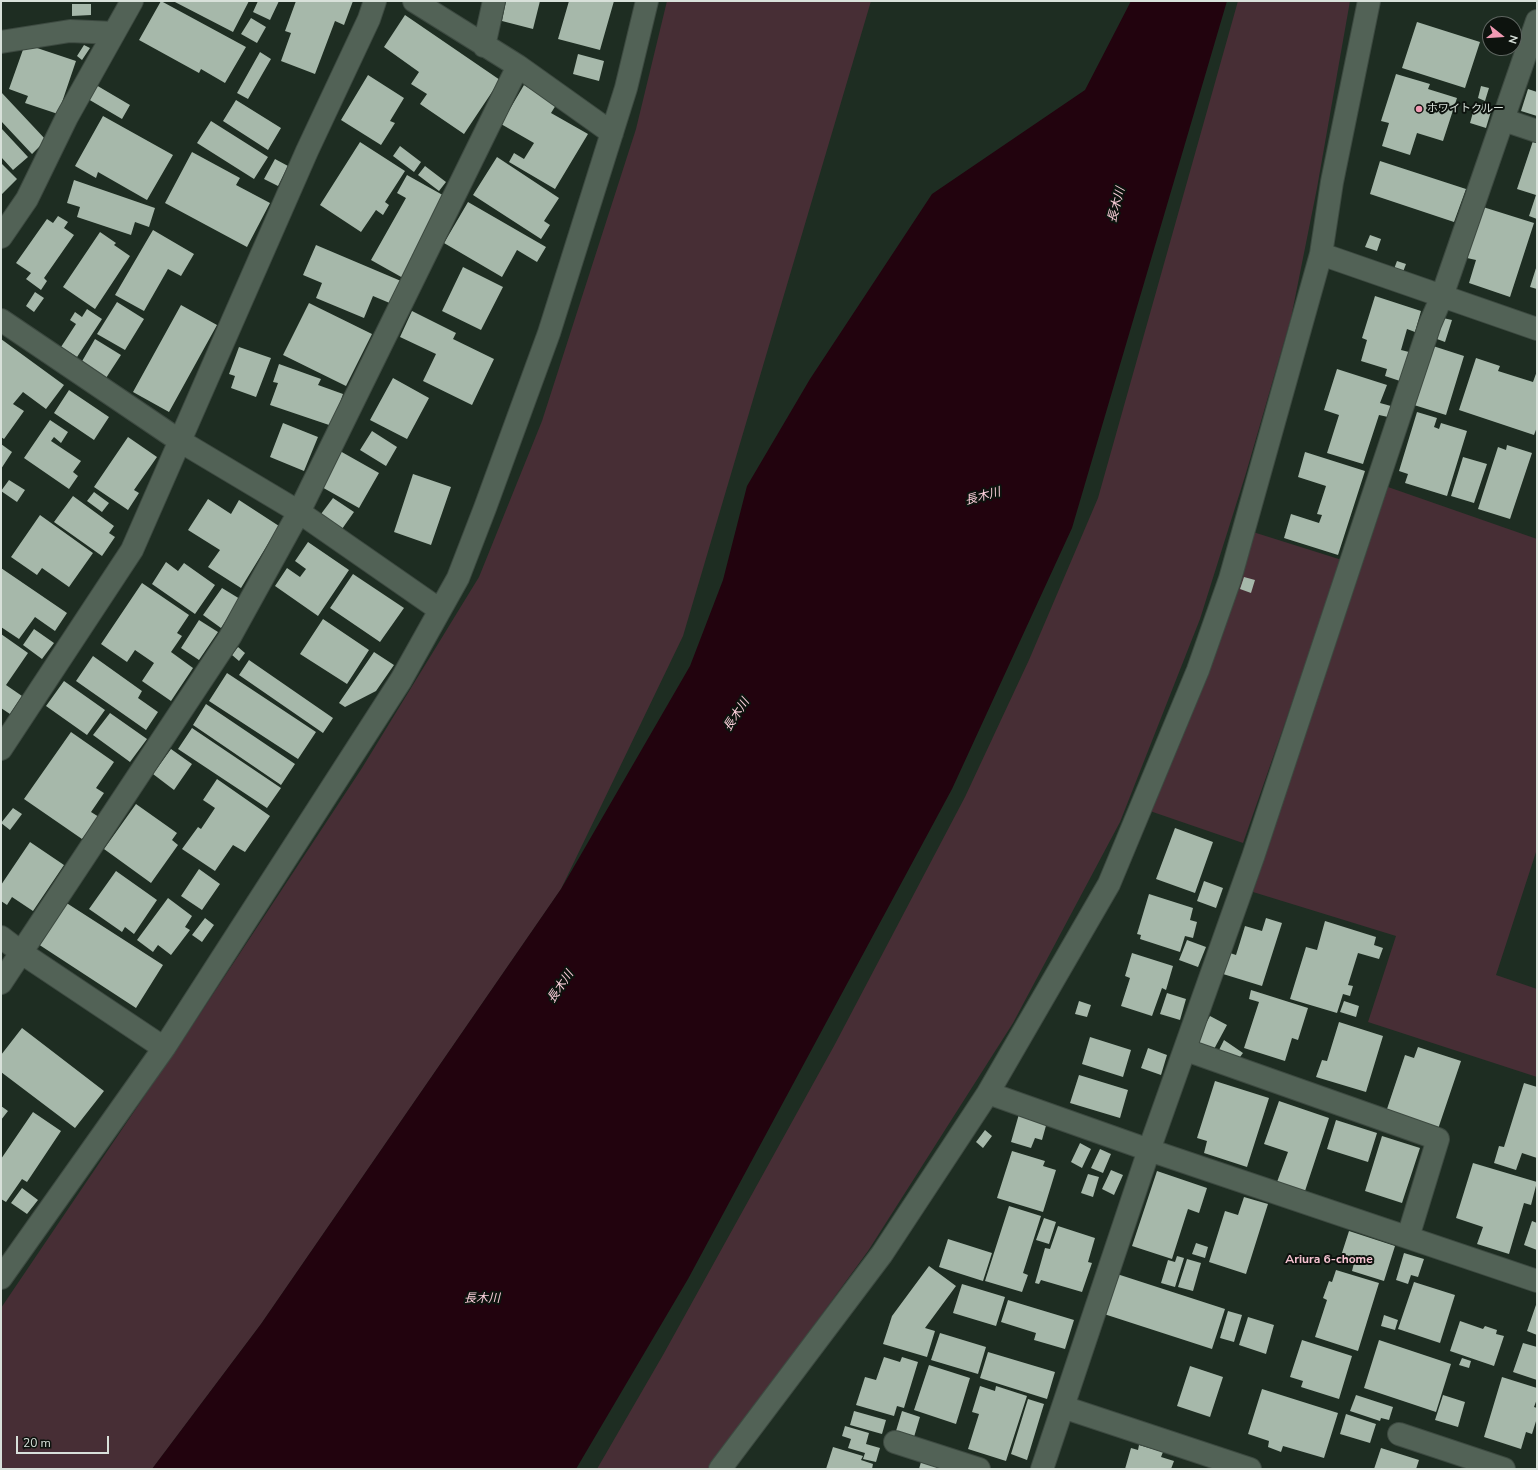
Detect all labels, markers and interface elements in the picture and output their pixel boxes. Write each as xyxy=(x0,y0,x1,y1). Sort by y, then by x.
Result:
north arrow xyxy=(1482,16,1522,56)
text: N xyxy=(1505,33,1521,45)
place label: ホワイトクルー xyxy=(1427,102,1504,116)
marker: ホワイトクルー xyxy=(1414,104,1424,114)
water label: 長木川 xyxy=(1105,186,1129,224)
water label: 長木川 xyxy=(964,485,1002,509)
water label: 長木川 xyxy=(721,696,753,734)
water label: 長木川 xyxy=(545,968,577,1006)
district label: Ariura 6-chome xyxy=(1285,1253,1373,1267)
water label: 長木川 xyxy=(464,1292,500,1306)
scale bar xyxy=(18,1428,111,1454)
text: 20 m xyxy=(23,1435,51,1451)

